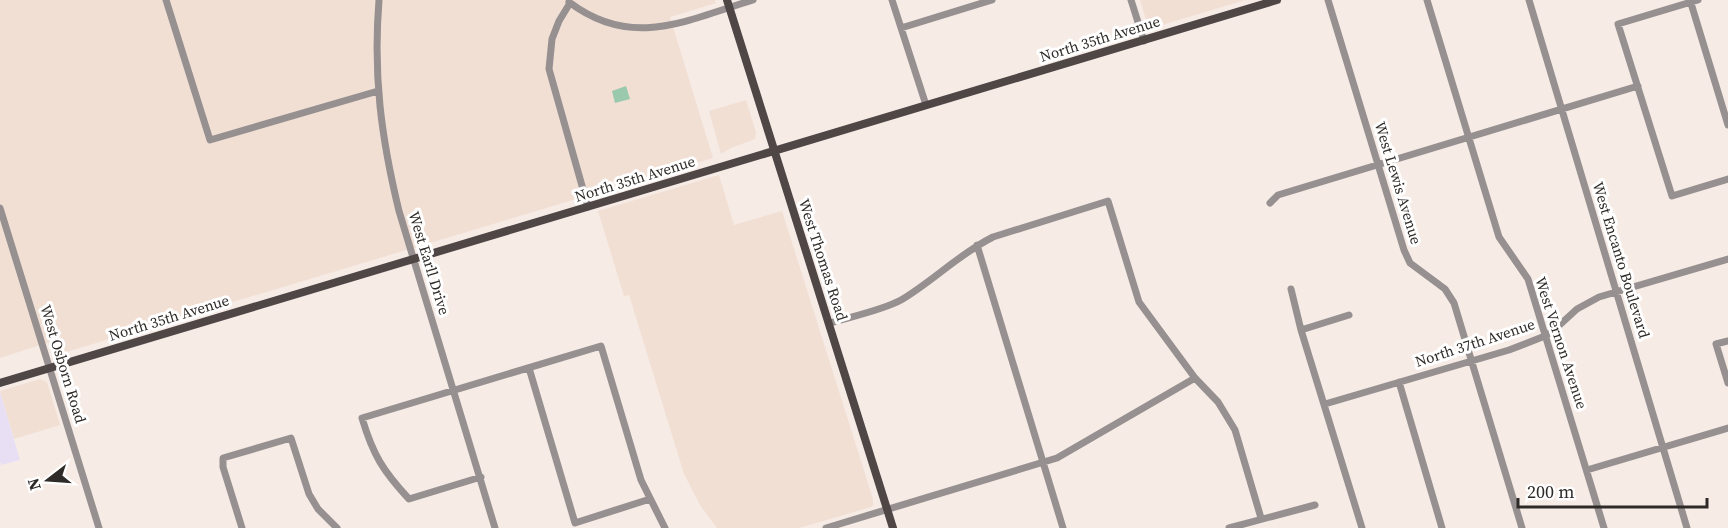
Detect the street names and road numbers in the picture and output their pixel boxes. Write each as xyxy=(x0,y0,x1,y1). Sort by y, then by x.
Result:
street label: North 35th Avenue xyxy=(1037,10,1163,67)
street label: West Lewis Avenue xyxy=(1370,119,1427,247)
street label: North 35th Avenue xyxy=(572,150,698,207)
street label: West Encanto Boulevard xyxy=(1588,179,1655,341)
street label: West Thomas Road xyxy=(794,196,853,324)
street label: West Earll Drive xyxy=(404,208,455,318)
street label: West Vernon Avenue xyxy=(1530,274,1593,412)
street label: North 35th Avenue xyxy=(106,289,232,346)
street label: West Osborn Road xyxy=(36,302,92,426)
street label: North 37th Avenue xyxy=(1412,313,1538,372)

